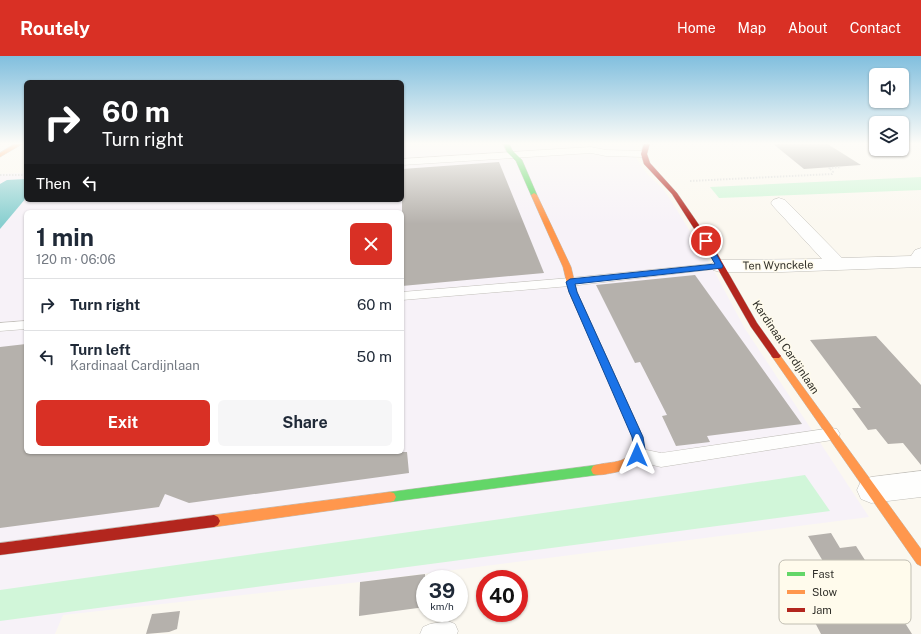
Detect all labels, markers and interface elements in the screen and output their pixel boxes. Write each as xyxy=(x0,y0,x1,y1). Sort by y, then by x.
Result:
text: Routely xyxy=(20,17,90,39)
text: Home xyxy=(677,20,716,36)
text: Map xyxy=(738,20,766,36)
text: About xyxy=(788,20,828,36)
text: Contact xyxy=(850,20,901,36)
map controls xyxy=(869,68,909,156)
button: sound xyxy=(869,68,909,108)
text: 60 m xyxy=(102,95,170,128)
icon: right xyxy=(36,96,88,148)
button: layers xyxy=(869,116,909,156)
text: Turn right xyxy=(102,129,184,150)
icon: left xyxy=(79,172,101,194)
text: Then xyxy=(36,175,71,192)
text: 1 min xyxy=(36,223,94,251)
button: close xyxy=(350,223,392,265)
pin xyxy=(689,224,723,258)
icon: arrive xyxy=(695,230,717,252)
text: 120 m · 06:06 xyxy=(36,252,115,267)
street label: Ten Wynckele xyxy=(742,258,814,272)
icon: right xyxy=(36,294,58,316)
text: Turn right xyxy=(70,296,140,313)
text: 60 m xyxy=(357,296,392,313)
street label: Kardinaal Cardijnlaan xyxy=(750,298,822,396)
text: Turn left xyxy=(70,341,131,358)
icon: left xyxy=(36,346,58,368)
text: 50 m xyxy=(357,348,392,365)
text: Kardinaal Cardijnlaan xyxy=(70,358,200,373)
button: Exit xyxy=(36,400,210,446)
button: Share xyxy=(218,400,392,446)
position arrow xyxy=(616,434,658,476)
legend xyxy=(779,560,911,624)
text: Fast xyxy=(812,568,834,580)
speed limit sign: 40 xyxy=(476,570,528,622)
text: 39 xyxy=(429,579,455,603)
text: Slow xyxy=(812,586,838,598)
text: km/h xyxy=(430,600,454,612)
text: Jam xyxy=(812,604,832,616)

